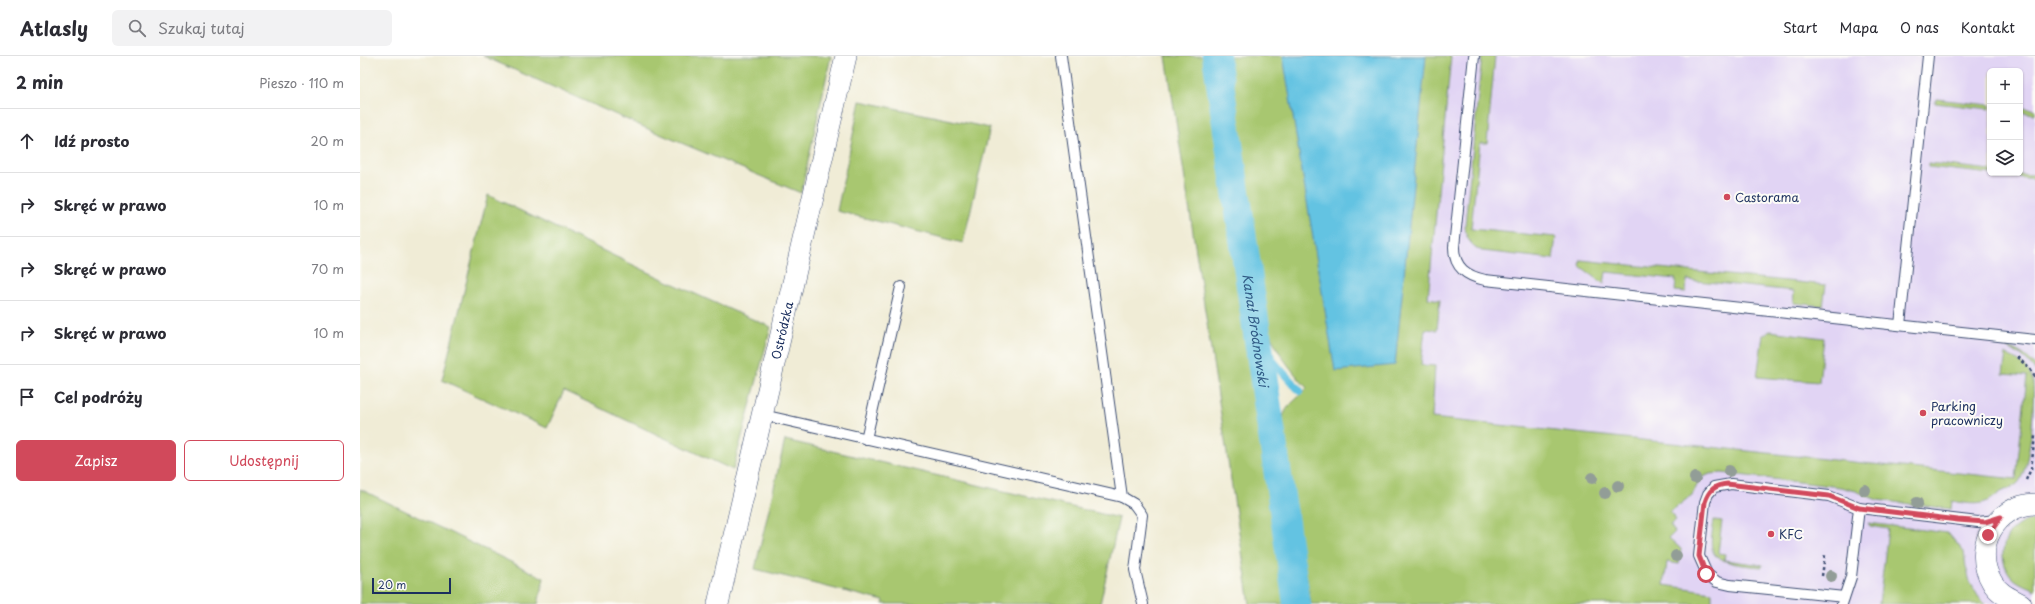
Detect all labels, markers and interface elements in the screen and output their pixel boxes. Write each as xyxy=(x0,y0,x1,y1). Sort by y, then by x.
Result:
search box xyxy=(112,10,392,46)
text: Atlasly xyxy=(20,14,88,42)
text: Szukaj tutaj xyxy=(158,16,245,39)
icon: search xyxy=(126,17,148,39)
text: Start xyxy=(1783,17,1818,38)
text: Mapa xyxy=(1840,17,1878,38)
text: O nas xyxy=(1900,17,1939,38)
text: Kontakt xyxy=(1961,17,2015,38)
map controls xyxy=(1987,68,2023,176)
button: + xyxy=(1987,68,2023,104)
text: 2 min xyxy=(16,69,63,95)
text: Pieszo · 110 m xyxy=(259,73,344,92)
button: − xyxy=(1987,104,2023,140)
text: Idź prosto xyxy=(54,129,129,152)
icon: ahead xyxy=(16,130,38,152)
text: 20 m xyxy=(310,131,344,150)
button: layers xyxy=(1987,140,2023,176)
place label: Castorama xyxy=(1735,188,1799,206)
marker: Castorama xyxy=(1722,192,1732,202)
text: Skręć w prawo xyxy=(54,193,167,216)
icon: right xyxy=(16,194,38,216)
text: 10 m xyxy=(314,195,344,214)
text: Skręć w prawo xyxy=(54,257,167,280)
icon: right xyxy=(16,258,38,280)
text: 70 m xyxy=(311,259,344,278)
water label: Kanał Bródnowski xyxy=(1239,272,1275,390)
street label: Ostródzka xyxy=(766,299,798,361)
text: Skręć w prawo xyxy=(54,321,167,344)
icon: right xyxy=(16,322,38,344)
text: 10 m xyxy=(314,323,344,342)
text: Cel podróży xyxy=(54,385,142,408)
icon: arrive xyxy=(16,386,38,408)
place label: Parking pracowniczy xyxy=(1931,397,2003,429)
marker: Parking pracowniczy xyxy=(1918,408,1928,418)
button: Zapisz xyxy=(16,440,176,481)
button: Udostępnij xyxy=(184,440,344,481)
place label: KFC xyxy=(1779,525,1803,543)
route end xyxy=(1979,526,1997,544)
marker: KFC xyxy=(1766,529,1776,539)
route start xyxy=(1697,565,1715,583)
scale bar xyxy=(372,576,451,595)
text: 20 m xyxy=(378,576,406,593)

